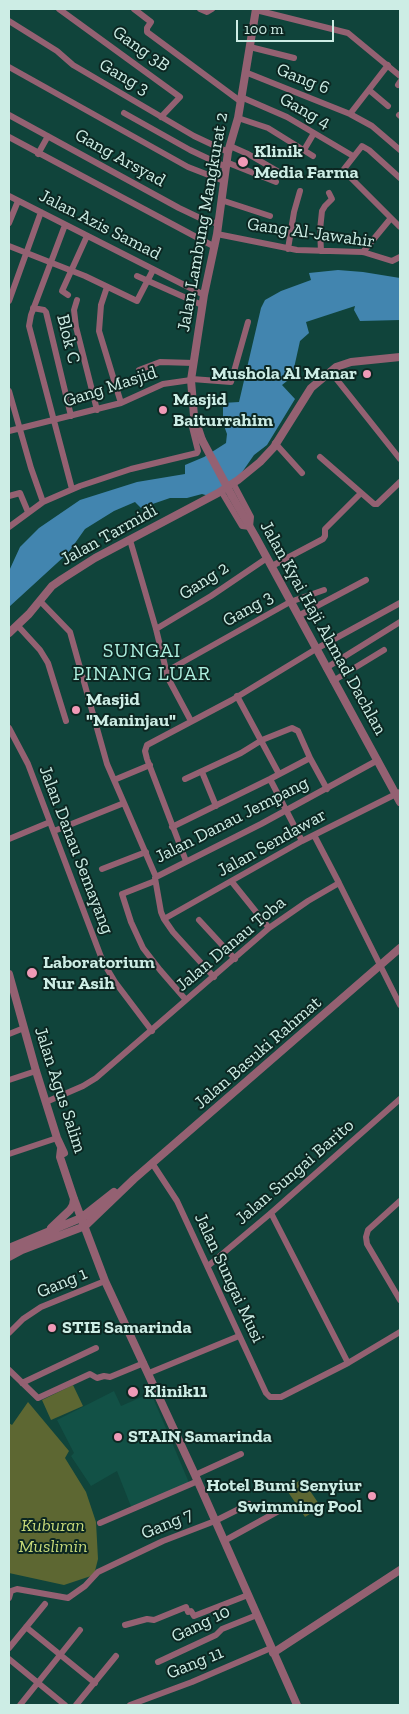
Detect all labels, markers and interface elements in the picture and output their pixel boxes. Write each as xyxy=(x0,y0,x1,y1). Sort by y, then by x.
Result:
scale bar xyxy=(239,10,336,42)
text: 100 m xyxy=(244,20,283,38)
street label: Gang 3B xyxy=(108,21,174,77)
street label: Gang 3 xyxy=(95,54,153,100)
street label: Gang 6 xyxy=(273,59,333,99)
street label: Gang 4 xyxy=(276,88,334,134)
street label: Jalan Lambung Mangkurat 2 xyxy=(173,111,233,333)
street label: Gang Arsyad xyxy=(71,124,169,192)
place label: Klinik Media Farma xyxy=(254,141,359,183)
marker: Klinik Media Farma xyxy=(236,155,250,169)
street label: Jalan Azis Samad xyxy=(36,185,164,265)
street label: Gang Al-Jawahir xyxy=(246,213,376,253)
street label: Blok C xyxy=(51,312,85,366)
street label: Gang Masjid xyxy=(60,362,160,412)
place label: Mushola Al Manar xyxy=(211,363,357,385)
marker: Mushola Al Manar xyxy=(361,368,373,380)
place label: Masjid Baiturrahim xyxy=(173,389,273,432)
marker: Masjid Baiturrahim xyxy=(157,404,169,416)
street label: Jalan Tarmidi xyxy=(57,500,161,570)
street label: Jalan Kyai Haji Ahmad Dachlan xyxy=(255,517,391,739)
street label: Gang 2 xyxy=(175,557,233,605)
street label: Gang 3 xyxy=(219,586,277,632)
district label: SUNGAI PINANG LUAR xyxy=(71,639,213,686)
place label: Masjid "Maninjau" xyxy=(86,689,176,732)
marker: Masjid "Maninjau" xyxy=(70,704,82,716)
street label: Jalan Danau Semayang xyxy=(34,763,118,937)
street label: Jalan Danau Jempang xyxy=(152,772,312,868)
street label: Jalan Sendawar xyxy=(214,804,330,882)
street label: Jalan Danau Toba xyxy=(172,892,290,996)
place label: Laboratorium Nur Asih xyxy=(43,952,155,994)
marker: Laboratorium Nur Asih xyxy=(25,966,39,980)
street label: Jalan Basuki Rahmat xyxy=(190,992,326,1114)
street label: Jalan Agus Salim xyxy=(29,1024,91,1156)
street label: Jalan Sungai Barito xyxy=(231,1115,359,1229)
street label: Jalan Sungai Musi xyxy=(190,1210,268,1346)
street label: Gang 1 xyxy=(34,1263,90,1303)
place label: STIE Samarinda xyxy=(62,1317,191,1339)
marker: STIE Samarinda xyxy=(46,1322,58,1334)
place label: Klinik11 xyxy=(144,1381,207,1403)
marker: Klinik11 xyxy=(126,1385,140,1399)
place label: STAIN Samarinda xyxy=(128,1426,272,1448)
marker: STAIN Samarinda xyxy=(112,1431,124,1443)
place label: Hotel Bumi Senyiur Swimming Pool xyxy=(206,1475,362,1518)
marker: Hotel Bumi Senyiur Swimming Pool xyxy=(366,1490,378,1502)
street label: Gang 7 xyxy=(138,1504,196,1544)
park label: Kuburan Muslimin xyxy=(18,1515,88,1558)
street label: Gang 10 xyxy=(168,1601,234,1647)
street label: Gang 11 xyxy=(163,1642,227,1684)

